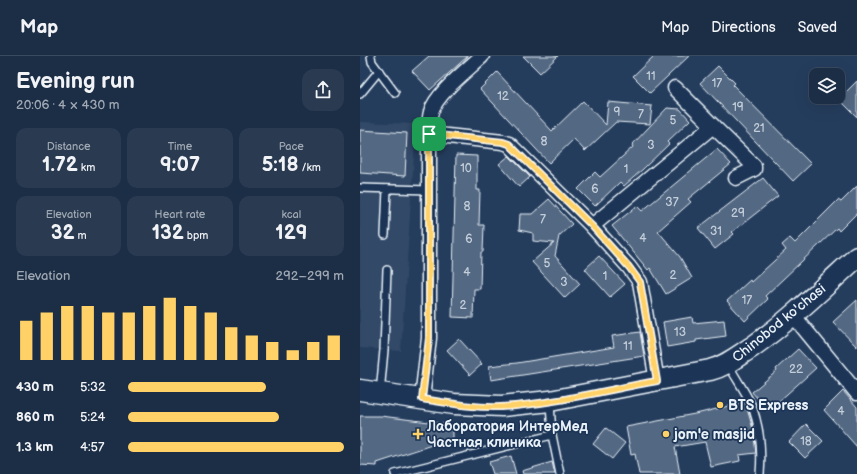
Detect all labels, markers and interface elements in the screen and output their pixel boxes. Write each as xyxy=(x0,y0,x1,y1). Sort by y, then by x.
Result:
text: Map xyxy=(20,16,58,39)
text: Map xyxy=(661,19,689,36)
text: Directions xyxy=(711,19,776,36)
text: Saved xyxy=(798,19,837,36)
text: Evening run xyxy=(16,68,135,95)
map controls xyxy=(809,68,845,104)
button: layers xyxy=(809,68,845,104)
button: share xyxy=(302,69,344,111)
house number: 11 xyxy=(646,69,656,84)
house number: 17 xyxy=(712,76,722,91)
house number: 12 xyxy=(497,89,509,104)
text: 20:06 · 4 × 430 m xyxy=(16,97,119,113)
house number: 19 xyxy=(732,100,744,115)
house number: 9 xyxy=(614,105,621,120)
house number: 7 xyxy=(638,107,644,122)
house number: 5 xyxy=(670,113,677,128)
pin xyxy=(412,117,446,151)
house number: 21 xyxy=(753,121,765,136)
icon: arrive xyxy=(418,123,440,145)
house number: 8 xyxy=(541,134,548,149)
house number: 3 xyxy=(647,138,655,153)
text: Distance xyxy=(47,140,91,153)
text: Time xyxy=(168,140,192,153)
text: Pace xyxy=(279,140,304,153)
text: 1.72 xyxy=(42,153,78,177)
text: 9:07 xyxy=(160,153,200,177)
text: 5:18 xyxy=(262,153,299,177)
text: km xyxy=(78,161,95,174)
text: /km xyxy=(299,161,321,174)
house number: 10 xyxy=(460,161,472,176)
house number: 1 xyxy=(624,162,628,177)
house number: 6 xyxy=(591,182,599,197)
house number: 37 xyxy=(665,195,679,210)
house number: 8 xyxy=(464,199,471,214)
house number: 29 xyxy=(731,206,745,221)
text: Elevation xyxy=(46,208,92,221)
text: Heart rate xyxy=(155,208,205,221)
text: kcal xyxy=(281,208,301,221)
house number: 7 xyxy=(540,212,546,227)
text: 32 xyxy=(51,221,74,245)
text: 132 xyxy=(152,221,184,245)
text: 129 xyxy=(275,221,307,245)
house number: 31 xyxy=(710,224,722,239)
text: m xyxy=(74,229,87,242)
text: bpm xyxy=(184,229,208,242)
house number: 4 xyxy=(639,231,647,246)
house number: 6 xyxy=(465,232,473,247)
house number: 5 xyxy=(544,256,551,271)
house number: 4 xyxy=(463,265,471,280)
text: Elevation xyxy=(16,268,70,284)
text: 292–299 m xyxy=(276,268,344,284)
house number: 2 xyxy=(669,268,677,283)
house number: 1 xyxy=(603,269,607,284)
house number: 3 xyxy=(560,275,568,290)
street label: Chinobod ko'chasi xyxy=(729,280,829,366)
house number: 17 xyxy=(742,293,752,308)
house number: 2 xyxy=(459,298,467,313)
house number: 13 xyxy=(674,325,686,340)
house number: 11 xyxy=(623,339,633,354)
house number: 22 xyxy=(789,362,803,377)
text: 430 m xyxy=(16,379,54,395)
text: 5:32 xyxy=(80,379,106,395)
place label: BTS Express xyxy=(728,397,809,414)
marker: BTS Express xyxy=(715,400,725,410)
house number: 4 xyxy=(837,404,845,419)
text: 860 m xyxy=(16,409,54,425)
text: 5:24 xyxy=(80,409,105,425)
place label: Лаборатория ИнтерМед Частная клиника xyxy=(426,418,589,451)
place label: jom'e masjid xyxy=(673,426,755,443)
marker: Лаборатория ИнтерМед Частная клиника xyxy=(412,428,424,440)
marker: jom'e masjid xyxy=(661,429,671,439)
house number: 18 xyxy=(800,434,812,449)
text: 1.3 km xyxy=(16,439,53,455)
text: 4:57 xyxy=(80,439,104,455)

